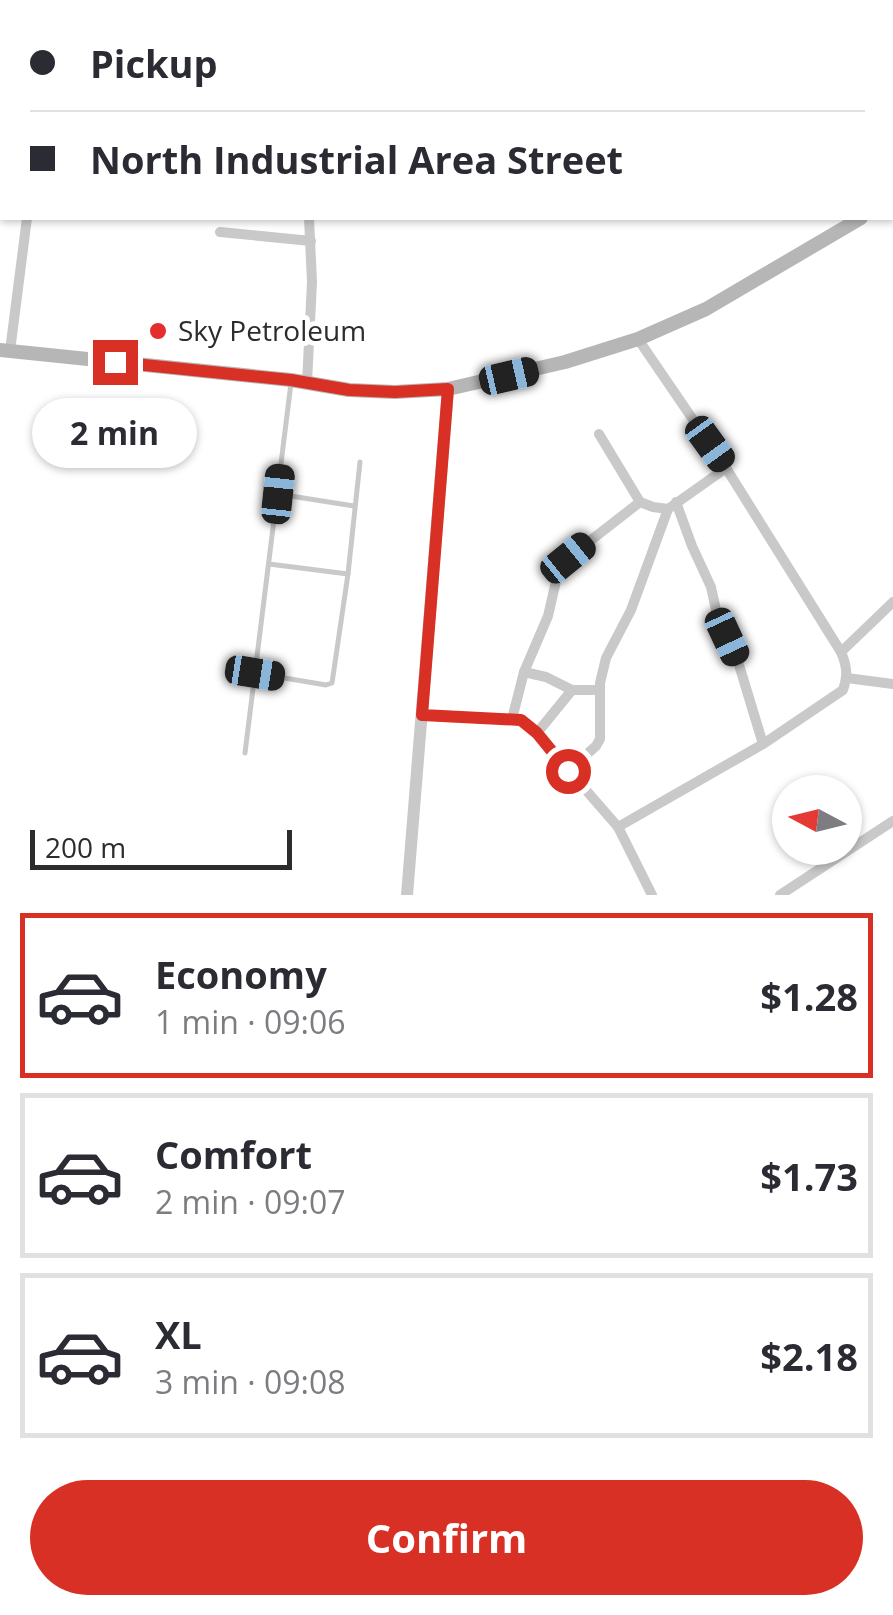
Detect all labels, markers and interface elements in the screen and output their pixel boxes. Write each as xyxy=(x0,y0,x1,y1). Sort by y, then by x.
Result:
text: Pickup xyxy=(90,37,218,89)
text: North Industrial Area Street xyxy=(90,133,623,185)
place label: Sky Petroleum xyxy=(178,311,366,349)
marker: Sky Petroleum xyxy=(147,320,169,342)
route end xyxy=(93,340,138,385)
car xyxy=(476,355,542,397)
callout: 2 min xyxy=(32,397,198,467)
text: 2 min xyxy=(70,411,159,454)
car xyxy=(680,411,740,477)
car xyxy=(260,463,296,525)
car xyxy=(535,527,601,589)
car xyxy=(701,603,753,671)
car xyxy=(223,653,287,693)
route start xyxy=(546,749,591,794)
north arrow xyxy=(772,775,862,865)
map controls xyxy=(772,775,862,865)
scale bar xyxy=(30,825,292,870)
text: 200 m xyxy=(45,828,126,866)
text: Economy xyxy=(155,948,327,1000)
icon: car xyxy=(35,951,125,1041)
text: $1.28 xyxy=(760,970,858,1022)
text: 1 min · 09:06 xyxy=(155,1000,346,1043)
text: Comfort xyxy=(155,1128,312,1180)
icon: car xyxy=(35,1131,125,1221)
text: $1.73 xyxy=(760,1150,858,1202)
text: 2 min · 09:07 xyxy=(155,1180,346,1223)
text: XL xyxy=(155,1308,202,1360)
icon: car xyxy=(35,1311,125,1401)
text: $2.18 xyxy=(760,1330,858,1382)
text: 3 min · 09:08 xyxy=(155,1360,346,1403)
button: Confirm xyxy=(30,1480,863,1595)

